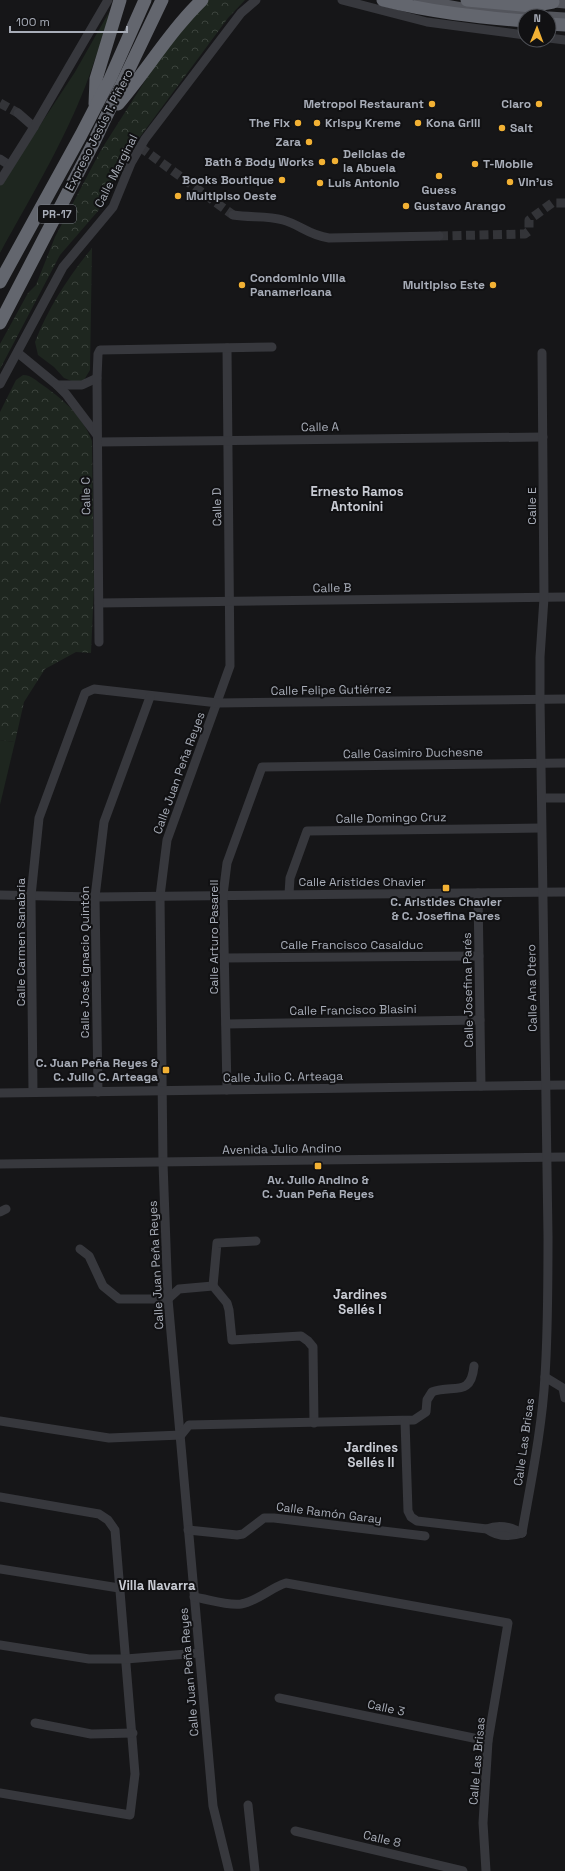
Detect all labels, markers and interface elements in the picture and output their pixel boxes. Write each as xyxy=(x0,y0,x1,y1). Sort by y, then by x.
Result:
scale bar xyxy=(10,8,127,34)
north arrow xyxy=(517,8,557,48)
text: N xyxy=(533,11,541,25)
text: 100 m xyxy=(16,14,50,30)
street label: Expreso Jesús T. Piñero xyxy=(61,66,137,194)
place label: Metropol Restaurant xyxy=(304,96,424,112)
place label: Claro xyxy=(501,96,531,112)
marker: Metropol Restaurant xyxy=(427,99,437,109)
marker: Claro xyxy=(534,99,544,109)
place label: The Fix xyxy=(249,115,290,131)
place label: Krispy Kreme xyxy=(325,115,401,131)
place label: Kona Grill xyxy=(426,115,480,131)
marker: The Fix xyxy=(293,118,303,128)
marker: Krispy Kreme xyxy=(312,118,322,128)
marker: Kona Grill xyxy=(413,118,423,128)
place label: Salt xyxy=(510,120,533,136)
marker: Salt xyxy=(497,123,507,133)
street label: Calle Marginal xyxy=(91,132,141,210)
place label: Zara xyxy=(276,134,301,150)
marker: Zara xyxy=(304,137,314,147)
place label: Delicias de la Abuela xyxy=(343,146,405,176)
place label: Bath & Body Works xyxy=(204,154,314,170)
marker: Delicias de la Abuela xyxy=(330,156,340,166)
place label: T-Mobile xyxy=(483,156,533,172)
marker: Bath & Body Works xyxy=(317,157,327,167)
marker: T-Mobile xyxy=(470,159,480,169)
marker: Guess xyxy=(434,171,444,181)
place label: Books Boutique xyxy=(182,172,274,188)
place label: Vin'us xyxy=(518,174,553,190)
marker: Books Boutique xyxy=(277,175,287,185)
place label: Luis Antonio xyxy=(328,175,400,191)
marker: Vin'us xyxy=(505,177,515,187)
marker: Luis Antonio xyxy=(315,178,325,188)
place label: Guess xyxy=(422,182,456,198)
place label: Multipiso Oeste xyxy=(186,188,277,204)
marker: Multipiso Oeste xyxy=(173,191,183,201)
place label: Gustavo Arango xyxy=(414,198,506,214)
marker: Gustavo Arango xyxy=(401,201,411,211)
road number: PR-17 xyxy=(38,205,76,223)
place label: Condominio Villa Panamericana xyxy=(250,270,346,300)
place label: Multipiso Este xyxy=(403,277,485,293)
marker: Condominio Villa Panamericana xyxy=(237,280,247,290)
marker: Multipiso Este xyxy=(488,280,498,290)
street label: Calle A xyxy=(301,419,340,435)
street label: Calle C xyxy=(78,476,94,515)
district label: Ernesto Ramos Antonini xyxy=(310,483,404,515)
street label: Calle E xyxy=(524,487,540,525)
street label: Calle D xyxy=(209,488,225,526)
street label: Calle B xyxy=(313,580,352,596)
street label: Calle Felipe Gutiérrez xyxy=(270,681,392,699)
street label: Calle Juan Peña Reyes xyxy=(149,710,209,836)
street label: Calle Casimiro Duchesne xyxy=(343,744,483,762)
street label: Calle Domingo Cruz xyxy=(336,809,446,827)
street label: Calle Arístides Chavier xyxy=(298,874,426,890)
street label: Calle Carmen Sanabria xyxy=(13,878,29,1006)
street label: Calle Arturo Pasarell xyxy=(206,880,222,994)
marker: C. Aristides Chavier & C. Josefina Pares xyxy=(441,883,451,893)
street label: Calle José Ignacio Quintón xyxy=(77,886,93,1038)
place label: C. Aristides Chavier & C. Josefina Pares xyxy=(390,894,502,924)
street label: Calle Josefina Parés xyxy=(459,932,477,1048)
street label: Calle Francisco Casalduc xyxy=(281,937,423,953)
street label: Calle Ana Otero xyxy=(523,944,541,1032)
street label: Calle Francisco Blasini xyxy=(289,1001,417,1019)
place label: C. Juan Peña Reyes & C. Julio C. Arteaga xyxy=(36,1055,158,1085)
marker: C. Juan Peña Reyes & C. Julio C. Arteaga xyxy=(161,1065,171,1075)
street label: Calle Julio C. Arteaga xyxy=(223,1068,343,1086)
street label: Avenida Julio Andino xyxy=(222,1140,342,1158)
marker: Av. Julio Andino & C. Juan Peña Reyes xyxy=(313,1161,323,1171)
place label: Av. Julio Andino & C. Juan Peña Reyes xyxy=(262,1172,374,1202)
street label: Calle Juan Peña Reyes xyxy=(145,1200,167,1330)
district label: Jardines Sellés I xyxy=(333,1286,387,1318)
street label: Calle Las Brisas xyxy=(510,1397,538,1487)
district label: Jardines Sellés II xyxy=(344,1439,398,1471)
street label: Calle Ramón Garay xyxy=(275,1499,383,1527)
district label: Villa Navarra xyxy=(118,1577,196,1594)
street label: Calle Juan Peña Reyes xyxy=(175,1607,203,1737)
street label: Calle 3 xyxy=(366,1696,406,1720)
street label: Calle Las Brisas xyxy=(465,1716,489,1806)
street label: Calle 8 xyxy=(362,1827,402,1851)

